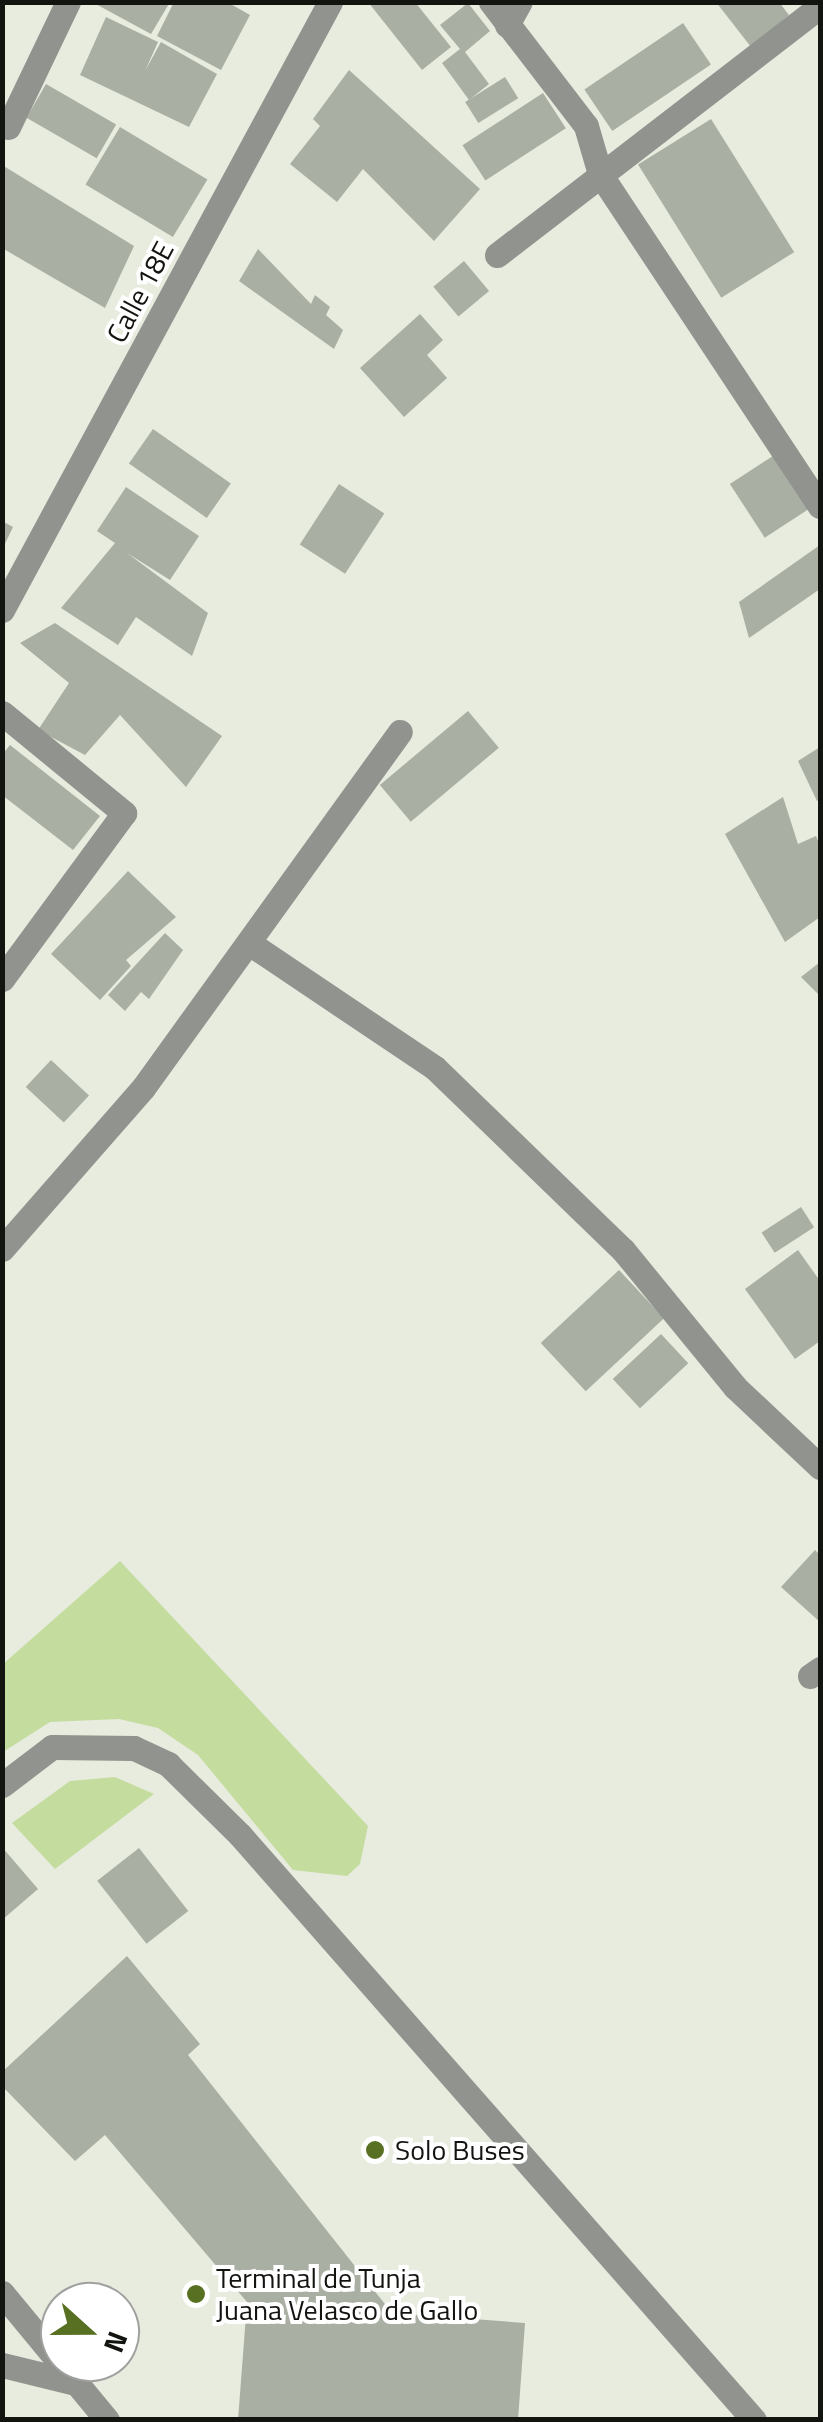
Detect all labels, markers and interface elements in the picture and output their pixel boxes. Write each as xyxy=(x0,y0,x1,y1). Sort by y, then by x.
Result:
street label: Calle 18E xyxy=(100,236,180,348)
place label: Solo Buses xyxy=(395,2133,525,2167)
marker: Solo Buses xyxy=(364,2139,386,2161)
place label: Terminal de Tunja Juana Velasco de Gallo xyxy=(216,2261,478,2327)
north arrow xyxy=(40,2282,140,2382)
marker: Terminal de Tunja Juana Velasco de Gallo xyxy=(185,2283,207,2305)
text: N xyxy=(93,2325,140,2359)

